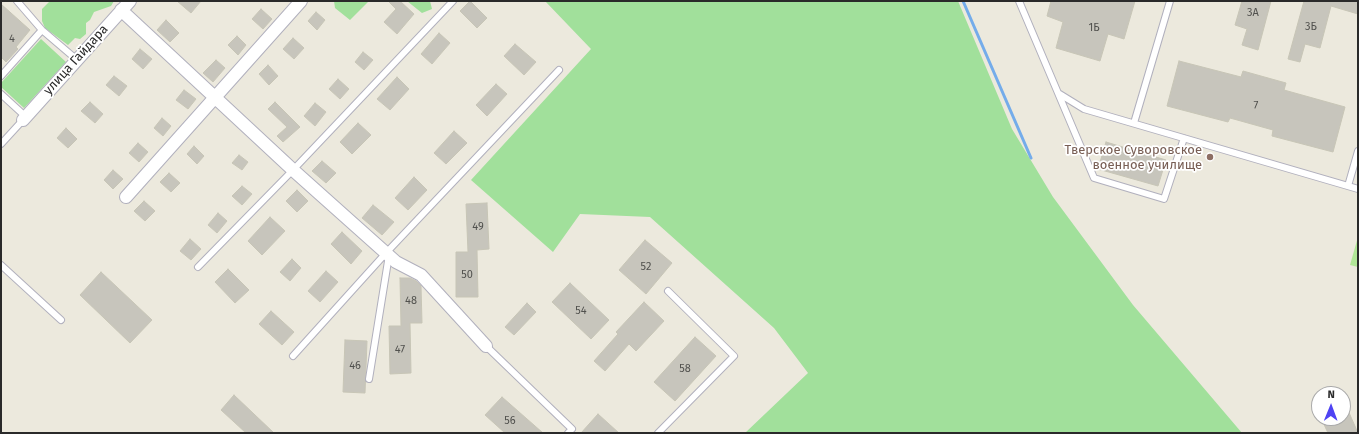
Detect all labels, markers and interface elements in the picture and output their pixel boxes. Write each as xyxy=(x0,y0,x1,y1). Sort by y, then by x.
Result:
house number: 3А xyxy=(1247,6,1259,20)
house number: 3Б xyxy=(1305,20,1317,34)
house number: 1Б xyxy=(1088,21,1100,35)
street label: улица Гайдара xyxy=(40,22,112,98)
house number: 4 xyxy=(9,32,15,46)
house number: 7 xyxy=(1254,99,1258,113)
place label: Тверское Суворовское военное училище xyxy=(1065,142,1202,173)
marker: Тверское Суворовское военное училище xyxy=(1205,152,1215,162)
house number: 49 xyxy=(472,220,484,234)
house number: 52 xyxy=(641,260,651,274)
house number: 50 xyxy=(461,268,473,282)
house number: 48 xyxy=(405,294,417,308)
house number: 54 xyxy=(575,304,587,318)
house number: 47 xyxy=(395,343,405,357)
house number: 46 xyxy=(349,359,361,373)
house number: 58 xyxy=(679,362,691,376)
north arrow xyxy=(1311,386,1351,426)
text: N xyxy=(1327,388,1335,401)
house number: 56 xyxy=(504,414,516,428)

